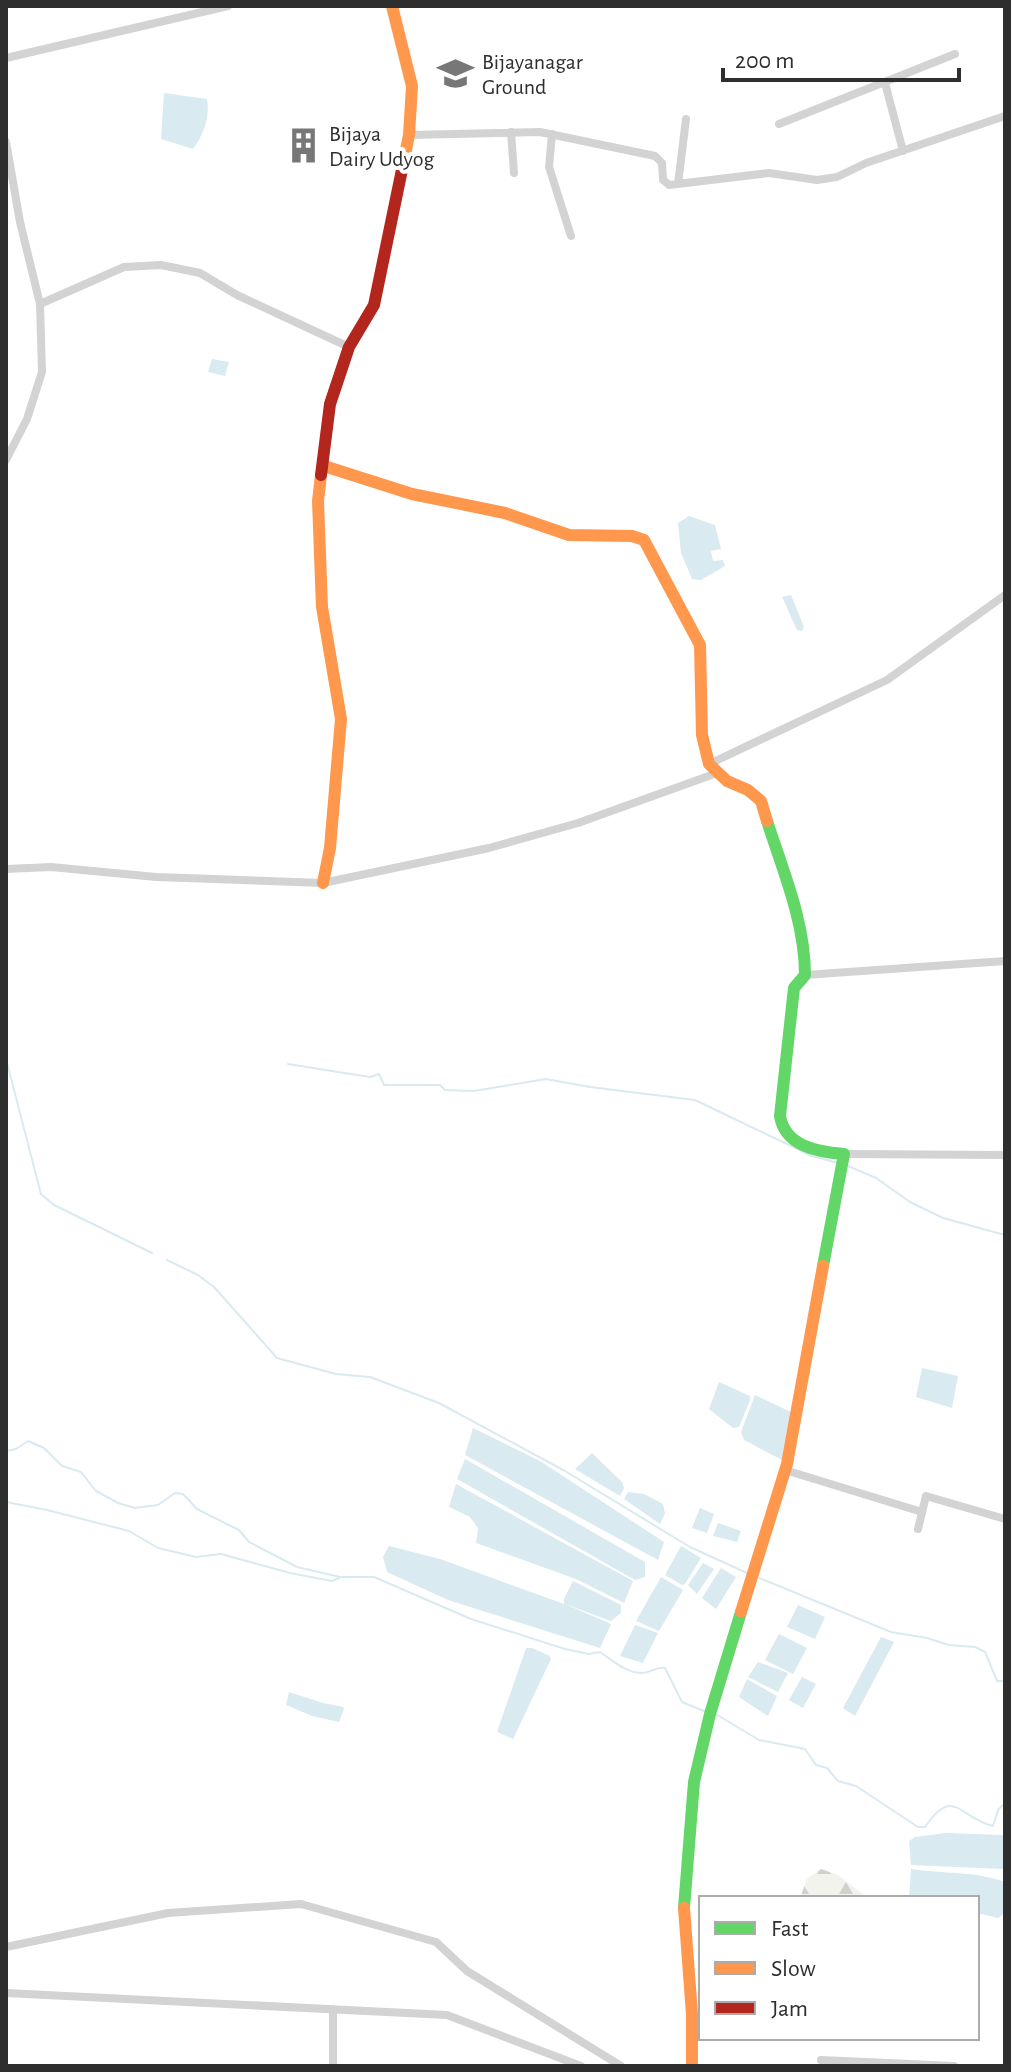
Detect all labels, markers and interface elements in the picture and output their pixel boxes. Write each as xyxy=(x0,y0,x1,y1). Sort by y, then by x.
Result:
scale bar xyxy=(723,32,959,82)
text: 200 m xyxy=(735,49,794,73)
place label: Bijayanagar Ground xyxy=(482,51,583,98)
school or university icon: Bijayanagar Ground xyxy=(437,55,475,93)
place label: Bijaya Dairy Udyog xyxy=(329,123,434,170)
building icon: Bijaya Dairy Udyog xyxy=(284,127,322,165)
legend xyxy=(699,1896,979,2040)
text: Fast xyxy=(771,1917,809,1941)
text: Slow xyxy=(771,1957,816,1981)
text: Jam xyxy=(771,1997,808,2021)

